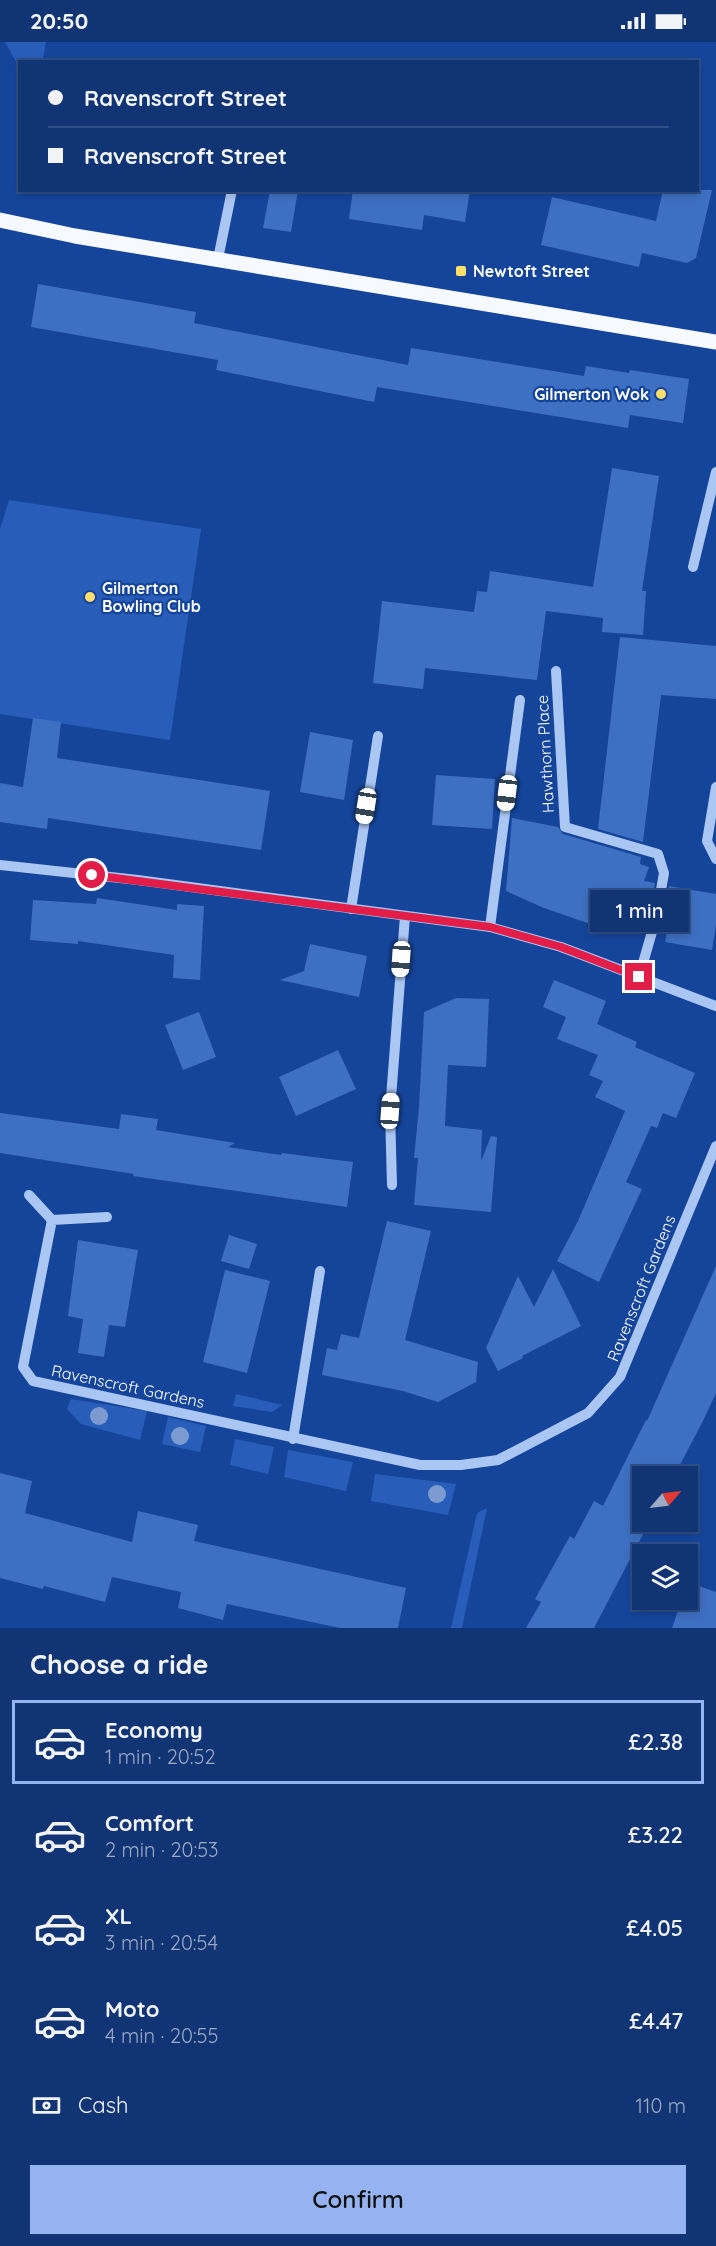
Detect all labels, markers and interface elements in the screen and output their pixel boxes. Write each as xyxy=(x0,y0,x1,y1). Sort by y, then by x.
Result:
text: 20:50 xyxy=(30,7,88,35)
text: Ravenscroft Street xyxy=(84,84,287,112)
text: Ravenscroft Street xyxy=(84,142,287,170)
place label: Newtoft Street xyxy=(473,261,590,281)
marker: Newtoft Street xyxy=(454,264,468,278)
place label: Gilmerton Wok xyxy=(534,384,649,404)
marker: Gilmerton Wok xyxy=(654,387,668,401)
place label: Gilmerton Bowling Club xyxy=(102,578,201,616)
marker: Gilmerton Bowling Club xyxy=(83,590,97,604)
street label: Hawthorn Place xyxy=(532,694,558,814)
car xyxy=(496,774,518,812)
car xyxy=(354,787,378,825)
route start xyxy=(78,861,105,888)
callout: 1 min xyxy=(590,890,688,932)
text: 1 min xyxy=(616,898,663,923)
car xyxy=(391,940,411,978)
route end xyxy=(625,963,652,990)
car xyxy=(380,1092,400,1130)
street label: Ravenscroft Gardens xyxy=(602,1212,680,1364)
street label: Ravenscroft Gardens xyxy=(50,1360,206,1412)
north arrow xyxy=(632,1466,698,1532)
map controls xyxy=(632,1466,698,1610)
button: layers xyxy=(632,1544,698,1610)
text: Choose a ride xyxy=(30,1647,208,1681)
icon: car xyxy=(33,1715,87,1769)
text: Economy xyxy=(105,1716,203,1744)
text: £2.38 xyxy=(628,1728,683,1756)
text: 1 min · 20:52 xyxy=(105,1744,215,1769)
icon: car xyxy=(33,1808,87,1862)
text: Comfort xyxy=(105,1809,194,1837)
text: £3.22 xyxy=(628,1821,683,1849)
text: 2 min · 20:53 xyxy=(105,1837,219,1862)
icon: car xyxy=(33,1901,87,1955)
text: XL xyxy=(105,1902,132,1930)
text: £4.05 xyxy=(626,1914,683,1942)
text: 3 min · 20:54 xyxy=(105,1930,218,1955)
icon: car xyxy=(33,1994,87,2048)
text: Moto xyxy=(105,1995,159,2023)
text: £4.47 xyxy=(629,2007,683,2035)
text: 4 min · 20:55 xyxy=(105,2023,218,2048)
icon: cash xyxy=(30,2089,63,2122)
text: Cash xyxy=(78,2091,129,2119)
text: 110 m xyxy=(636,2093,686,2118)
button: Confirm xyxy=(30,2165,686,2234)

